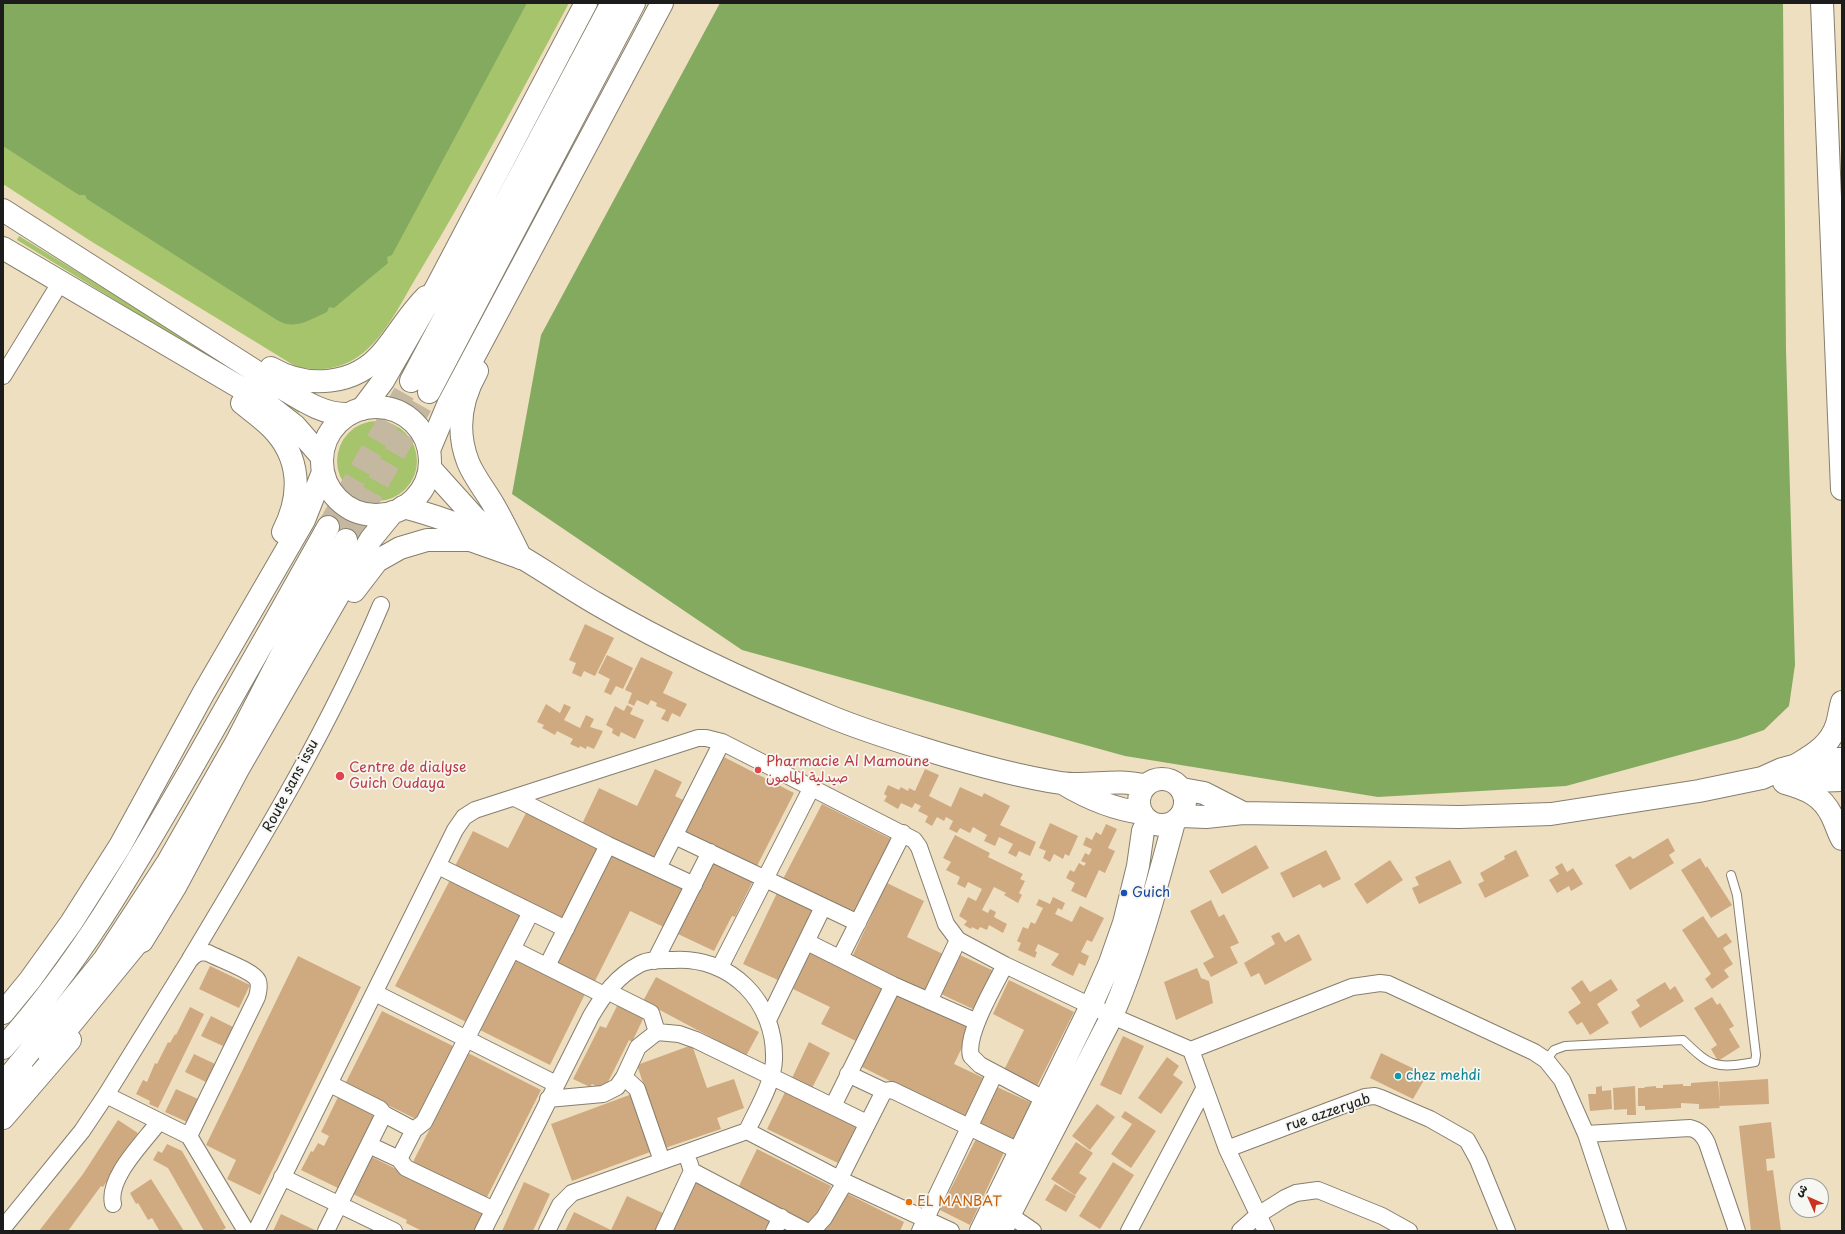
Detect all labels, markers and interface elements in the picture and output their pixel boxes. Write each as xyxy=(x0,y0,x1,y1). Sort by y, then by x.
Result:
street label: Route sans issu xyxy=(260,737,322,835)
place label: Pharmacie Al Mamoune صيدلية المامون xyxy=(766,754,929,786)
place label: Centre de dialyse Guich Oudaya xyxy=(349,760,466,792)
marker: Pharmacie Al Mamoune صيدلية المامون xyxy=(753,765,763,775)
marker: Centre de dialyse Guich Oudaya xyxy=(334,770,346,782)
place label: Guich xyxy=(1132,885,1170,901)
marker: Guich xyxy=(1119,888,1129,898)
place label: chez mehdi xyxy=(1406,1068,1480,1084)
marker: chez mehdi xyxy=(1393,1071,1403,1081)
street label: rue azzeryab xyxy=(1283,1091,1373,1135)
north arrow xyxy=(1789,1178,1829,1218)
text: ش xyxy=(1791,1180,1811,1200)
place label: EL MANBAT xyxy=(917,1194,1002,1210)
marker: EL MANBAT xyxy=(904,1197,914,1207)

